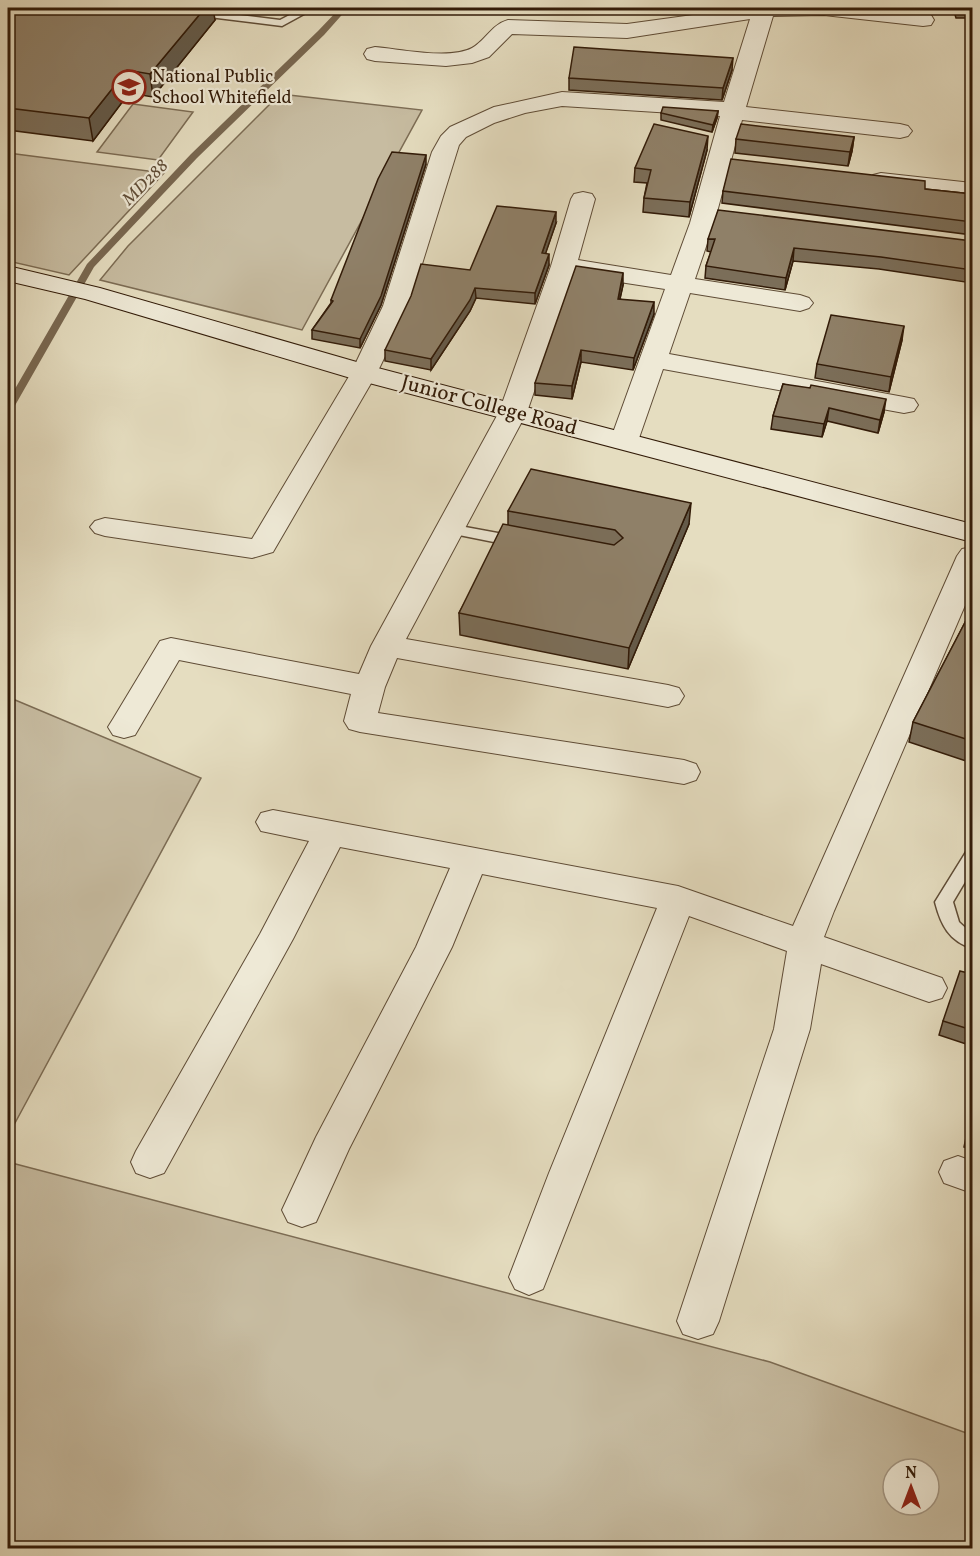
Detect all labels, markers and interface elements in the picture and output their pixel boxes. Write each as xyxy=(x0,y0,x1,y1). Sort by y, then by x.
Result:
place label: National Public School Whitefield xyxy=(152,65,292,111)
school or university icon: National Public School Whitefield xyxy=(111,69,147,105)
water label: MD288 xyxy=(117,154,175,212)
street label: Junior College Road xyxy=(398,369,580,443)
north arrow xyxy=(881,1457,941,1517)
text: N xyxy=(905,1463,917,1485)

